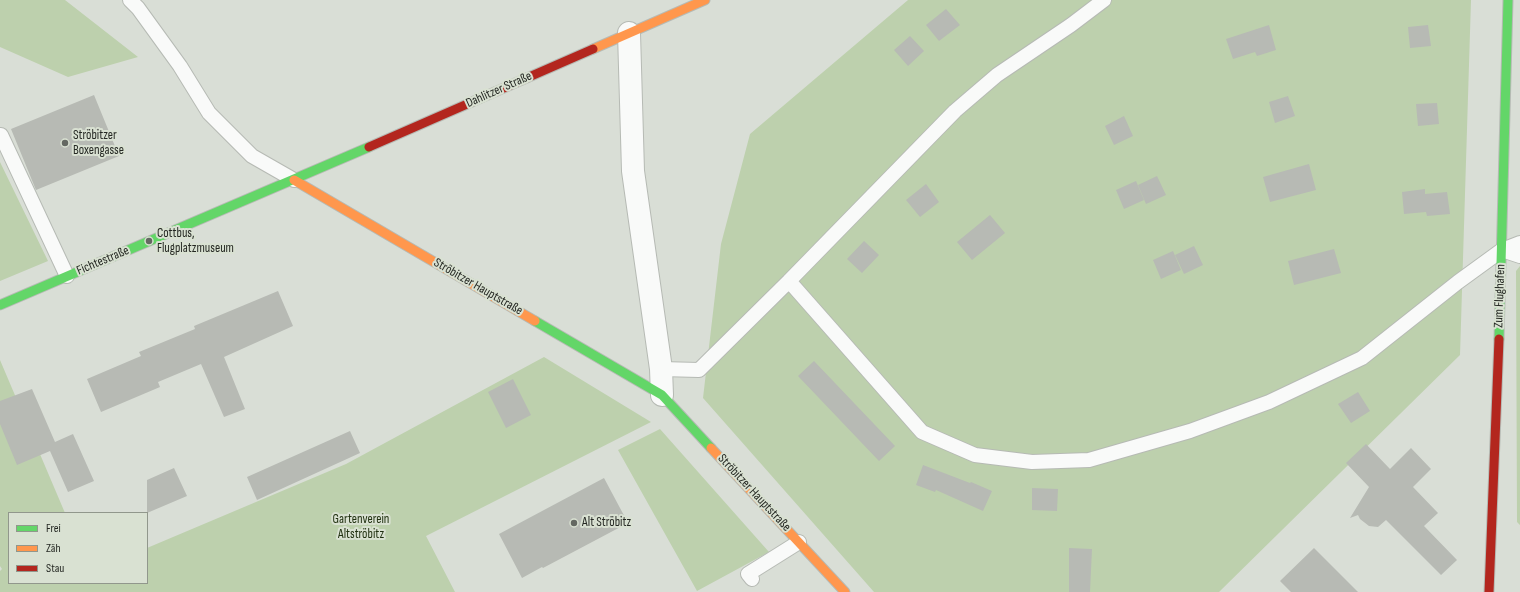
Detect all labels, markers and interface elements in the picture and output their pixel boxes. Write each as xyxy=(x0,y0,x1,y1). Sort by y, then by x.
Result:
street label: Dahlitzer Straße xyxy=(464,69,534,111)
place label: Ströbitzer Boxengasse xyxy=(73,128,124,159)
marker: Ströbitzer Boxengasse xyxy=(60,138,70,148)
place label: Cottbus, Flugplatzmuseum xyxy=(157,226,234,257)
marker: Cottbus, Flugplatzmuseum xyxy=(144,236,154,246)
street label: Fichtestraße xyxy=(74,243,132,279)
street label: Ströbitzer Hauptstraße xyxy=(431,255,525,319)
street label: Zum Flughafen xyxy=(1491,264,1509,328)
street label: Ströbitzer Hauptstraße xyxy=(714,451,794,535)
legend xyxy=(8,512,148,584)
park label: Gartenverein Altströbitz xyxy=(333,512,389,543)
place label: Alt Ströbitz xyxy=(582,515,631,531)
marker: Alt Ströbitz xyxy=(569,518,579,528)
text: Frei xyxy=(46,521,61,536)
text: Zäh xyxy=(46,541,61,556)
text: Stau xyxy=(46,561,64,576)

